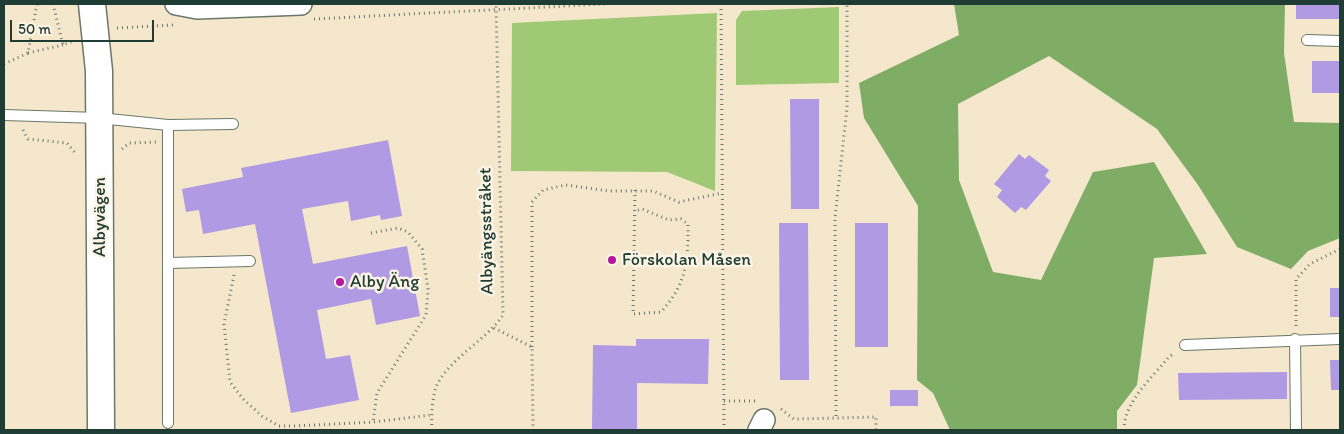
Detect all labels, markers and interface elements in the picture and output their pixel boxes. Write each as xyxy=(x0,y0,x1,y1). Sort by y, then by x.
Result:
scale bar xyxy=(12,10,156,42)
text: 50 m xyxy=(18,20,51,38)
street label: Albyängsstråket xyxy=(475,167,499,295)
street label: Albyvägen xyxy=(89,177,111,257)
place label: Förskolan Måsen xyxy=(622,249,751,271)
marker: Förskolan Måsen xyxy=(606,254,618,266)
place label: Alby Äng xyxy=(350,271,419,293)
marker: Alby Äng xyxy=(334,276,346,288)

